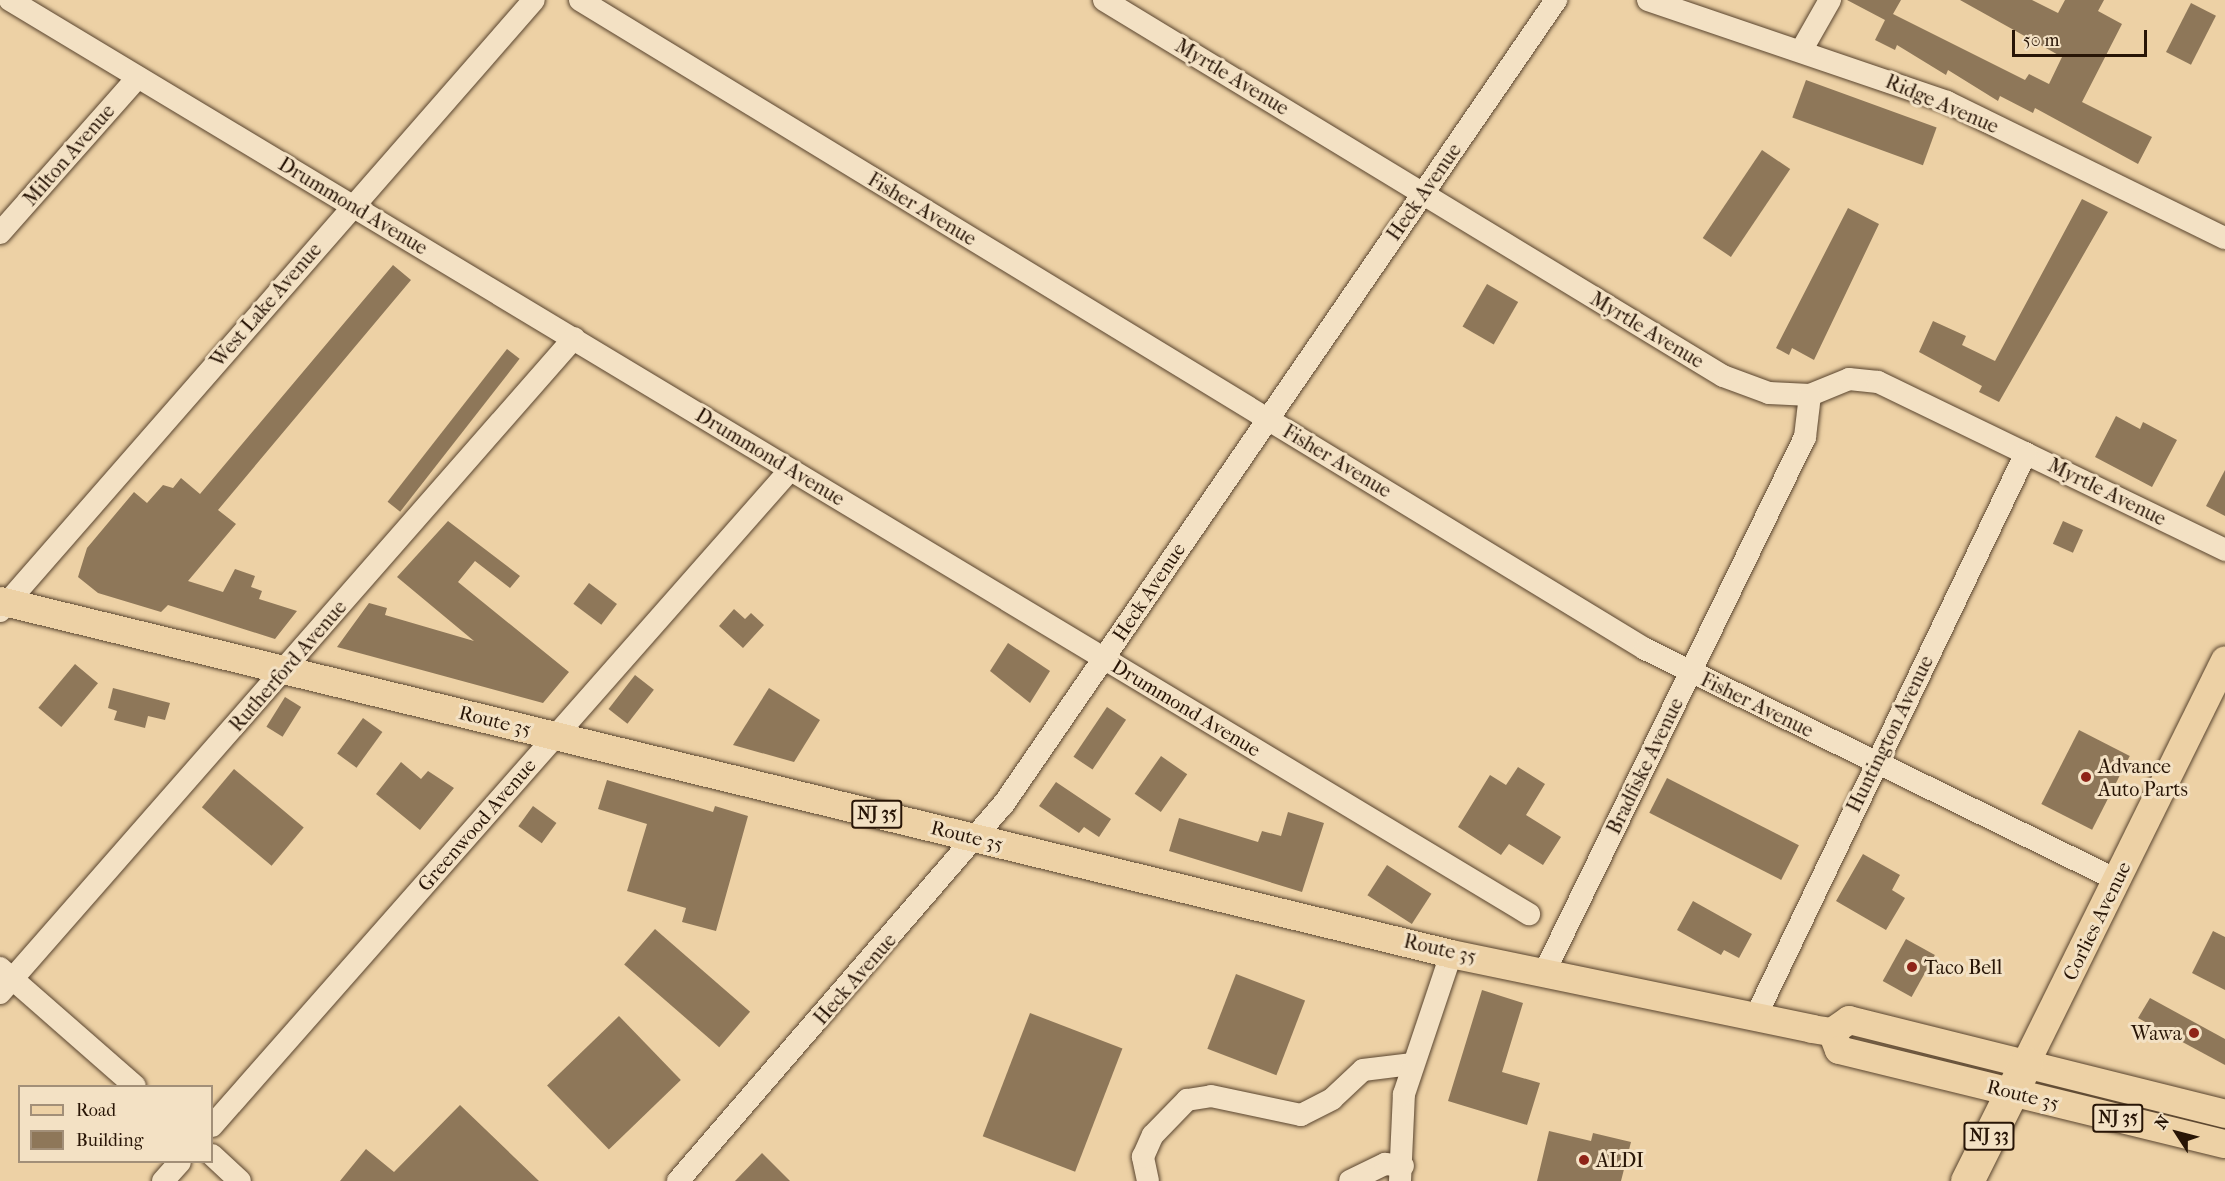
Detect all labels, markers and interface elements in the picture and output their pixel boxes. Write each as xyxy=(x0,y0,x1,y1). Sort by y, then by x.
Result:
scale bar xyxy=(2015,18,2150,56)
text: 50 m xyxy=(2023,30,2059,51)
street label: Myrtle Avenue xyxy=(1171,34,1293,120)
street label: Ridge Avenue xyxy=(1882,69,2002,139)
street label: Milton Avenue xyxy=(18,99,120,211)
street label: Heck Avenue xyxy=(1382,139,1466,245)
street label: Drummond Avenue xyxy=(274,152,432,260)
street label: Fisher Avenue xyxy=(863,167,981,251)
street label: West Lake Avenue xyxy=(205,238,327,372)
street label: Myrtle Avenue xyxy=(1586,287,1708,373)
street label: Drummond Avenue xyxy=(691,403,849,511)
street label: Fisher Avenue xyxy=(1278,419,1396,503)
street label: Myrtle Avenue xyxy=(2044,453,2170,531)
street label: Heck Avenue xyxy=(1107,538,1191,646)
street label: Rutherford Avenue xyxy=(224,595,352,737)
street label: Huntington Avenue xyxy=(1842,652,1938,816)
street label: Drummond Avenue xyxy=(1107,654,1265,762)
street label: Fisher Avenue xyxy=(1697,667,1817,743)
street label: Bradfiske Avenue xyxy=(1602,694,1688,838)
street label: Route 35 xyxy=(456,700,534,742)
street label: Greenwood Avenue xyxy=(413,754,541,896)
place label: Advance Auto Parts xyxy=(2098,754,2188,801)
marker: Advance Auto Parts xyxy=(2079,770,2093,784)
road number: NJ 35 xyxy=(850,799,904,829)
street label: Route 35 xyxy=(928,815,1006,857)
street label: Corlies Avenue xyxy=(2058,858,2136,984)
street label: Heck Avenue xyxy=(809,928,901,1030)
street label: Route 35 xyxy=(1401,929,1479,969)
place label: Taco Bell xyxy=(1924,955,2002,979)
marker: Taco Bell xyxy=(1905,960,1919,974)
place label: Wawa xyxy=(2131,1021,2182,1045)
marker: Wawa xyxy=(2187,1026,2201,1040)
street label: Route 35 xyxy=(1984,1074,2062,1116)
legend xyxy=(18,1085,213,1163)
text: Road xyxy=(76,1100,116,1121)
road number: NJ 35 xyxy=(2091,1103,2145,1133)
north arrow xyxy=(2147,1103,2207,1163)
text: N xyxy=(2151,1112,2173,1133)
road number: NJ 33 xyxy=(1962,1121,2016,1151)
text: Building xyxy=(76,1130,143,1151)
place label: ALDI xyxy=(1596,1148,1644,1172)
marker: ALDI xyxy=(1577,1153,1591,1167)

